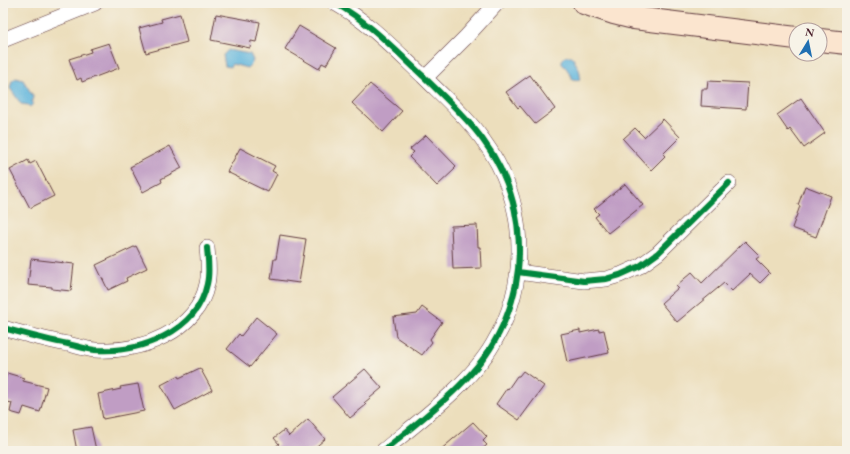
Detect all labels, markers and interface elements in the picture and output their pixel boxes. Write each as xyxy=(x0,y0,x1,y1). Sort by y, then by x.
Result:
north arrow xyxy=(788,22,828,62)
text: N xyxy=(804,24,815,40)

